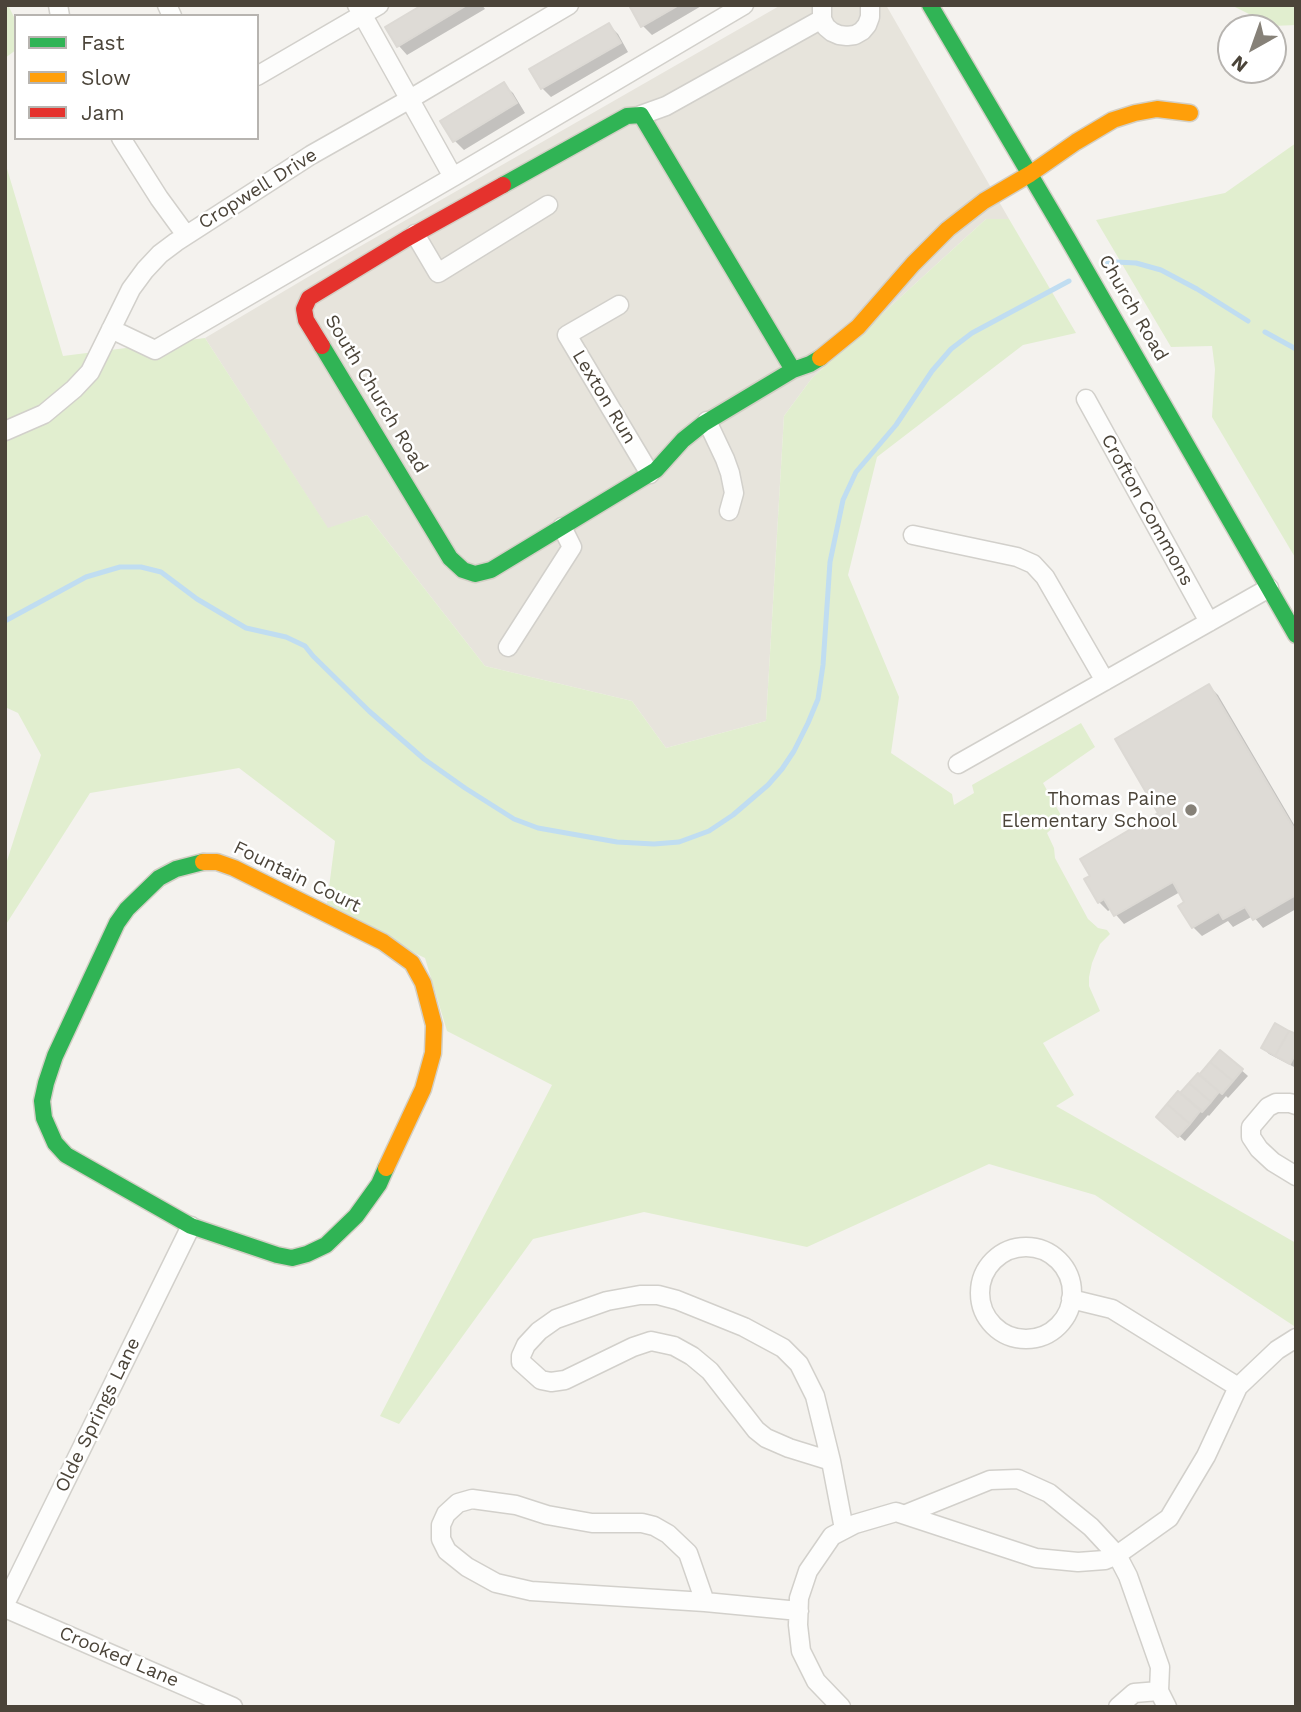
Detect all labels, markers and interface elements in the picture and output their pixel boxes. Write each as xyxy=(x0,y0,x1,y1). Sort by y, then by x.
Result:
legend xyxy=(14,14,259,140)
north arrow xyxy=(1217,14,1287,84)
text: Fast xyxy=(81,30,125,55)
text: N xyxy=(1227,51,1252,77)
text: Slow xyxy=(81,65,131,90)
text: Jam xyxy=(81,100,124,125)
street label: Cropwell Drive xyxy=(195,143,321,235)
street label: Church Road xyxy=(1093,251,1173,365)
street label: South Church Road xyxy=(320,311,432,477)
street label: Lexton Run xyxy=(567,346,641,448)
street label: Crofton Commons xyxy=(1096,430,1198,590)
place label: Thomas Paine Elementary School xyxy=(1001,788,1177,832)
marker: Thomas Paine Elementary School xyxy=(1183,802,1199,818)
street label: Fountain Court xyxy=(230,836,364,918)
street label: Olde Springs Lane xyxy=(51,1334,145,1496)
street label: Crooked Lane xyxy=(56,1622,182,1692)

